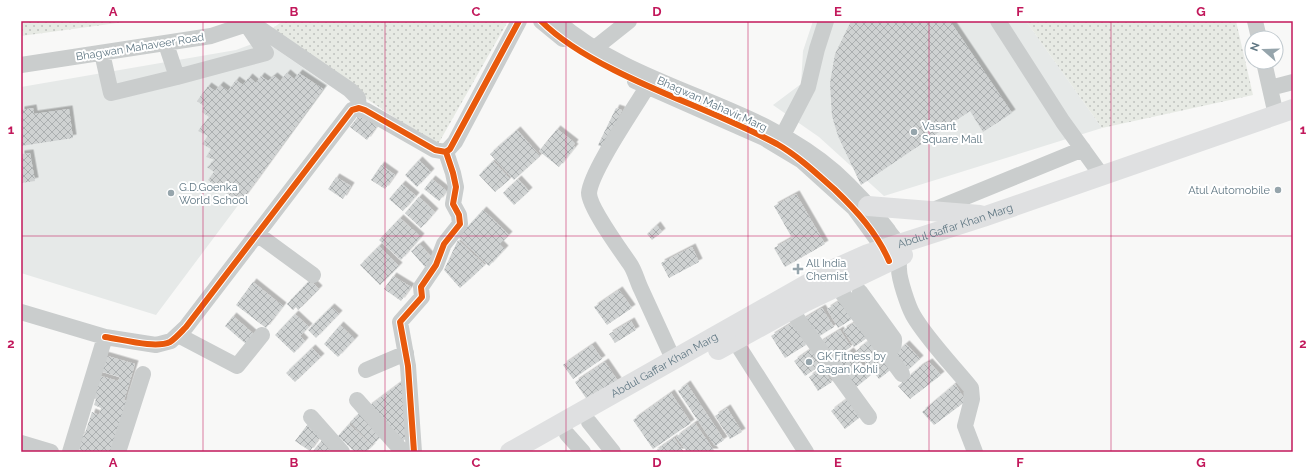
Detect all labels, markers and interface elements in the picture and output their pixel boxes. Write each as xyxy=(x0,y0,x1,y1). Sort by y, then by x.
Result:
text: A xyxy=(109,4,118,19)
text: B xyxy=(290,4,299,19)
text: C xyxy=(472,4,481,19)
text: D xyxy=(652,4,662,19)
text: E xyxy=(834,4,842,19)
text: F xyxy=(1016,4,1024,19)
text: G xyxy=(1196,4,1206,19)
street label: Bhagwan Mahaveer Road xyxy=(75,30,205,64)
north arrow xyxy=(1244,30,1284,70)
text: N xyxy=(1248,41,1263,53)
street label: Bhagwan Mahavir Marg xyxy=(655,74,769,134)
place label: Vasant Square Mall xyxy=(922,120,983,146)
text: 1 xyxy=(8,122,15,137)
text: 1 xyxy=(1300,122,1307,137)
marker: Vasant Square Mall xyxy=(909,127,919,137)
place label: G.D.Goenka World School xyxy=(179,181,248,207)
place label: Atul Automobile xyxy=(1188,184,1271,197)
marker: Atul Automobile xyxy=(1273,185,1283,195)
marker: G.D.Goenka World School xyxy=(166,188,176,198)
street label: Abdul Gaffar Khan Marg xyxy=(896,201,1015,251)
place label: All India Chemist xyxy=(806,257,848,283)
marker: All India Chemist xyxy=(793,264,803,274)
street label: Abdul Gaffar Khan Marg xyxy=(608,330,720,400)
text: 2 xyxy=(7,336,15,351)
text: 2 xyxy=(1299,336,1307,351)
place label: GK Fitness by Gagan Kohli xyxy=(817,350,886,376)
marker: GK Fitness by Gagan Kohli xyxy=(804,357,814,367)
text: A xyxy=(109,455,118,470)
text: B xyxy=(290,455,299,470)
text: C xyxy=(472,455,481,470)
text: D xyxy=(652,455,662,470)
text: E xyxy=(834,455,842,470)
text: F xyxy=(1016,455,1024,470)
text: G xyxy=(1196,455,1206,470)

